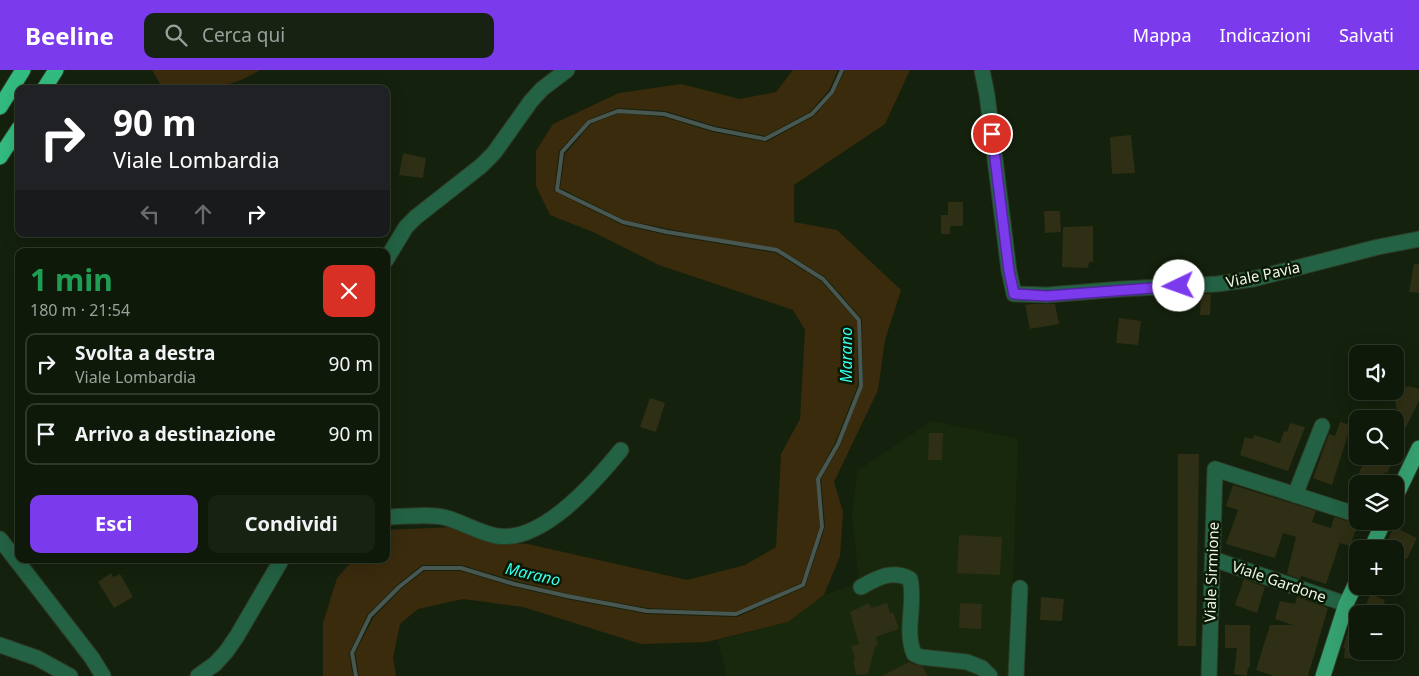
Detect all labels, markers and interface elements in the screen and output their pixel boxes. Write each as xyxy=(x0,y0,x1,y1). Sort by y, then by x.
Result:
search box xyxy=(144,13,494,58)
text: Beeline xyxy=(25,19,114,52)
icon: search xyxy=(162,21,190,49)
text: Cerca qui xyxy=(202,22,285,48)
text: Mappa xyxy=(1133,23,1192,47)
text: Indicazioni xyxy=(1220,23,1311,47)
text: Salvati xyxy=(1339,23,1394,47)
text: 90 m xyxy=(113,99,196,146)
icon: right xyxy=(30,105,95,170)
pin xyxy=(971,113,1013,155)
icon: arrive xyxy=(978,120,1006,148)
text: Viale Lombardia xyxy=(113,144,280,174)
icon: left xyxy=(136,200,164,228)
icon: ahead xyxy=(189,200,217,228)
icon: right xyxy=(242,200,270,228)
street label: Viale Pavia xyxy=(1224,256,1302,292)
text: 1 min xyxy=(30,259,113,300)
position arrow xyxy=(1152,259,1204,311)
button: close xyxy=(323,265,375,317)
text: 180 m · 21:54 xyxy=(30,299,130,321)
water label: Marano xyxy=(835,327,857,383)
text: Svolta a destra xyxy=(75,340,215,366)
map controls xyxy=(1349,345,1404,660)
button: sound xyxy=(1349,345,1404,400)
icon: right xyxy=(32,350,60,378)
text: 90 m xyxy=(329,351,373,377)
text: Viale Lombardia xyxy=(75,366,196,388)
button: search xyxy=(1349,410,1404,465)
icon: arrive xyxy=(32,420,60,448)
text: Arrivo a destinazione xyxy=(75,421,276,447)
text: 90 m xyxy=(329,421,373,447)
button: layers xyxy=(1349,475,1404,530)
button: Esci xyxy=(30,495,198,553)
button: Condividi xyxy=(208,495,375,553)
street label: Viale Sirmione xyxy=(1199,521,1223,623)
button: + xyxy=(1349,540,1404,595)
street label: Viale Gardone xyxy=(1229,556,1329,607)
water label: Marano xyxy=(503,557,563,591)
button: − xyxy=(1349,605,1404,660)

